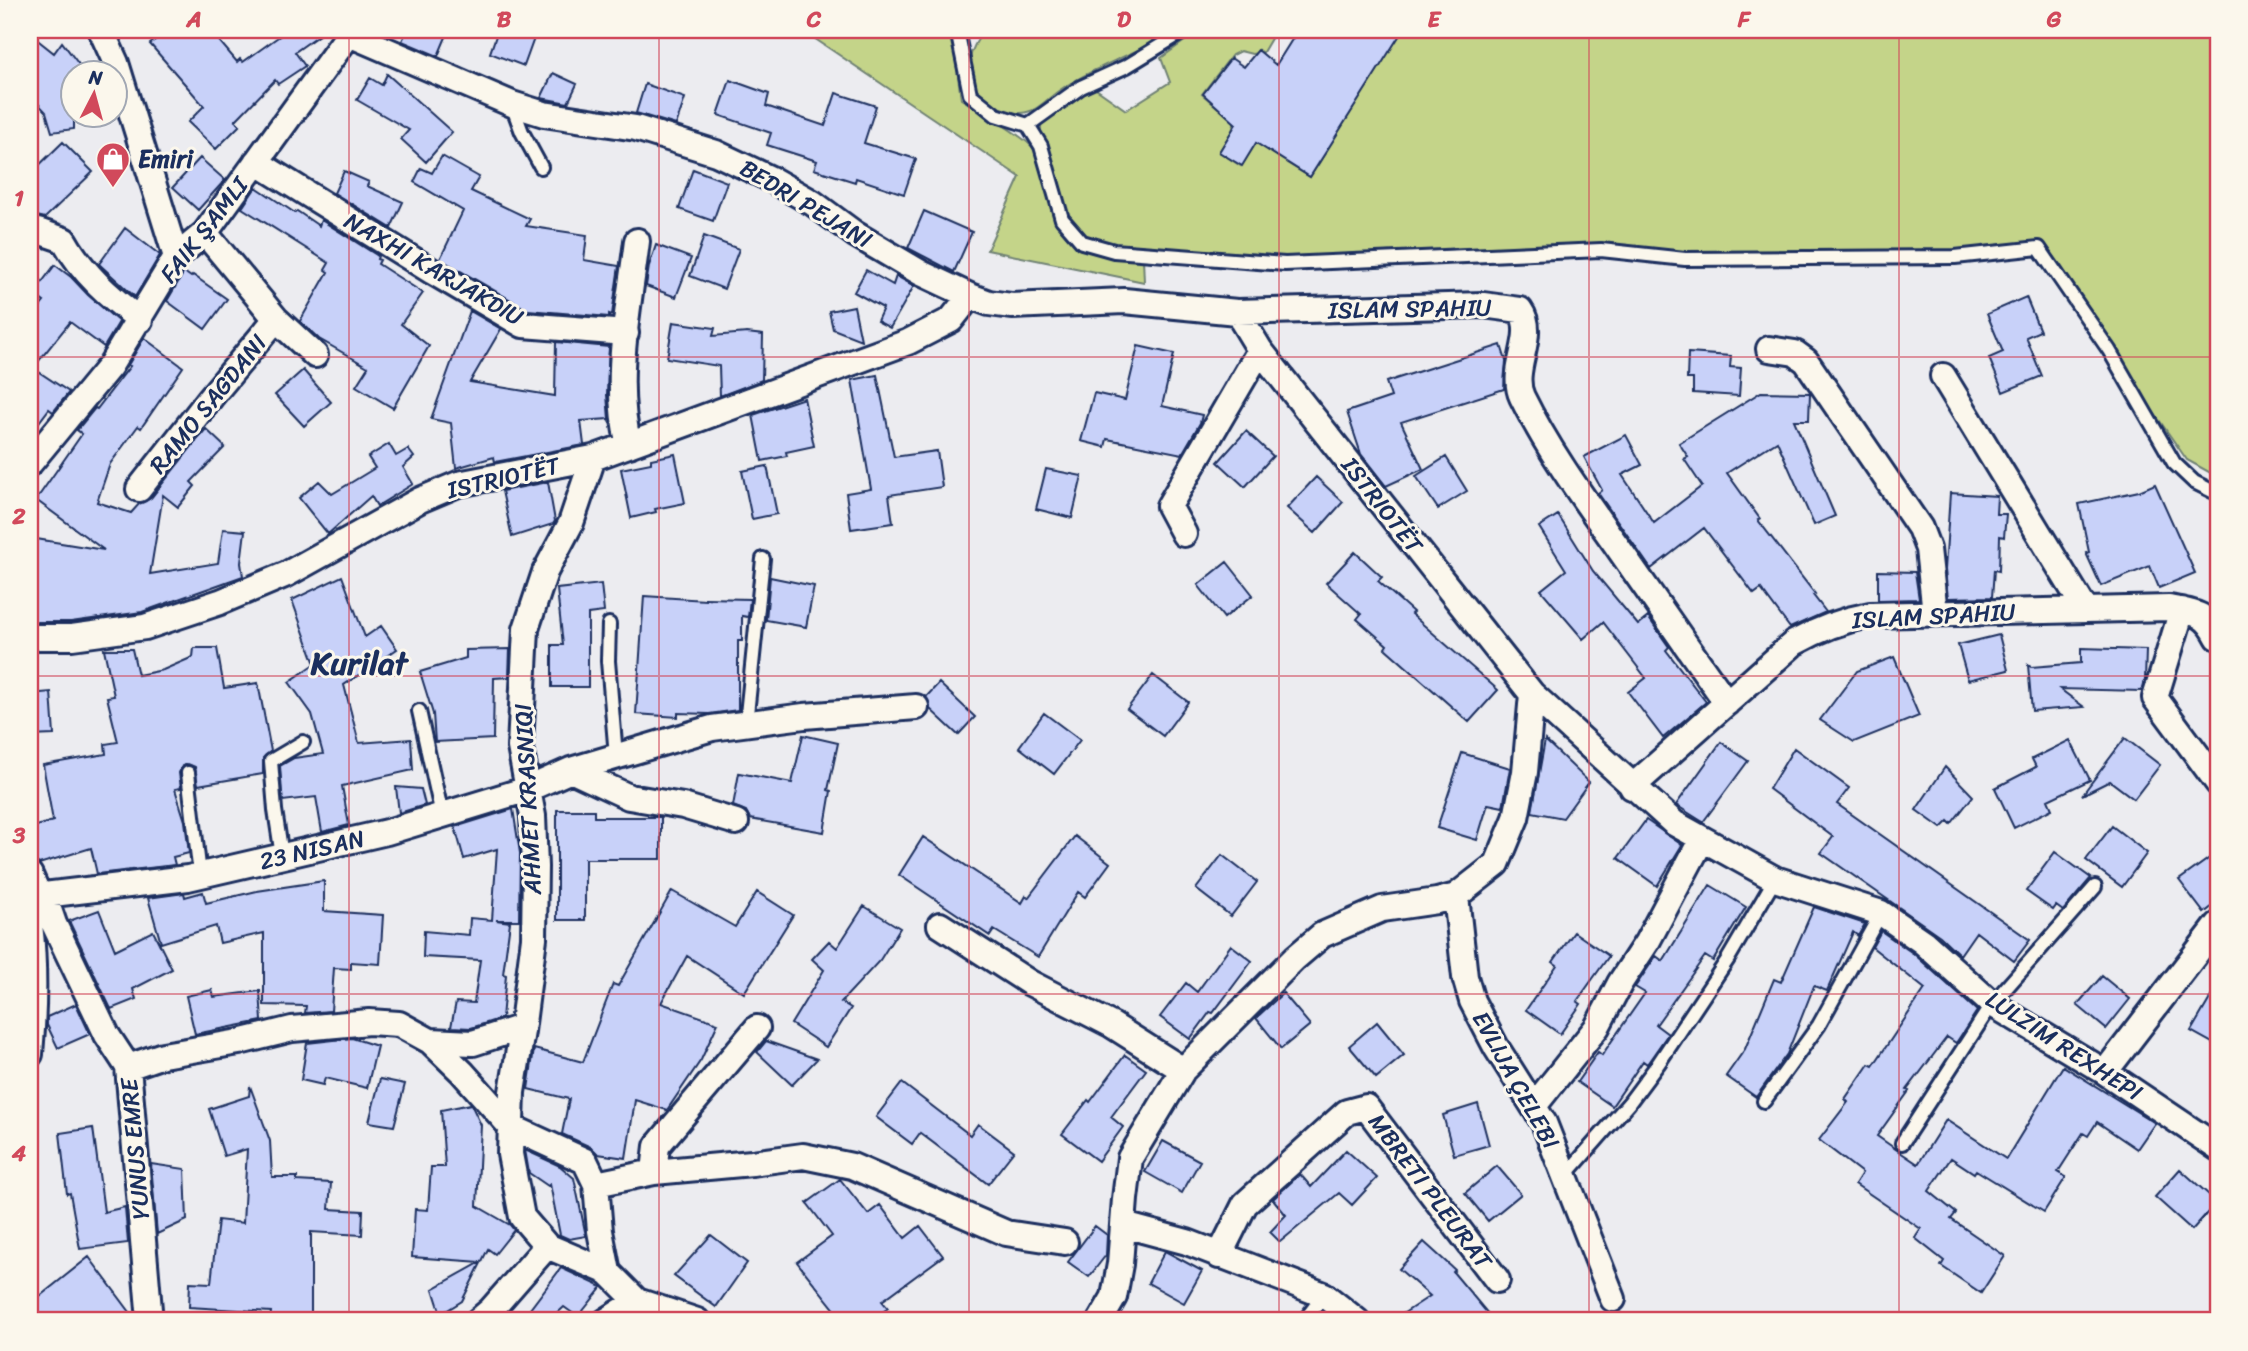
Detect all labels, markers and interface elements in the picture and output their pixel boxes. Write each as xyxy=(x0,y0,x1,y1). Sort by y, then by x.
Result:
text: A xyxy=(185,0,202,40)
text: B xyxy=(497,0,512,40)
text: C xyxy=(806,0,822,40)
text: D xyxy=(1117,0,1132,40)
text: E xyxy=(1428,0,1443,40)
text: F xyxy=(1737,0,1752,40)
text: G xyxy=(2046,0,2062,40)
north arrow xyxy=(60,60,130,130)
text: N xyxy=(86,60,105,95)
place label: Emiri xyxy=(138,138,194,180)
shop icon: Emiri xyxy=(94,140,132,189)
street label: BEDRI PEJANI xyxy=(731,148,881,261)
street label: FAIK ŞAMLI xyxy=(149,166,260,292)
text: 1 xyxy=(14,178,24,219)
street label: NAXHI KARJAKDIU xyxy=(336,200,532,338)
street label: ISLAM SPAHIU xyxy=(1327,287,1493,331)
street label: RAMO SAGDANI xyxy=(138,324,278,483)
street label: ISTRIOTËT xyxy=(442,444,564,512)
street label: ISTRIOTËT xyxy=(1330,446,1434,564)
text: 2 xyxy=(11,496,26,537)
street label: ISLAM SPAHIU xyxy=(1850,591,2017,641)
district label: Kurilat xyxy=(310,635,409,692)
street label: AHMET KRASNIQI xyxy=(502,702,554,897)
text: 3 xyxy=(12,815,26,856)
street label: 23 NISAN xyxy=(255,817,369,882)
street label: LULZIM REXHEPI xyxy=(1977,979,2152,1113)
street label: EVLIJA ÇELEBI xyxy=(1460,1003,1572,1157)
street label: YUNUS EMRE xyxy=(108,1075,162,1221)
street label: MBRETI PLEURAT xyxy=(1357,1104,1504,1279)
text: 4 xyxy=(11,1133,27,1174)

